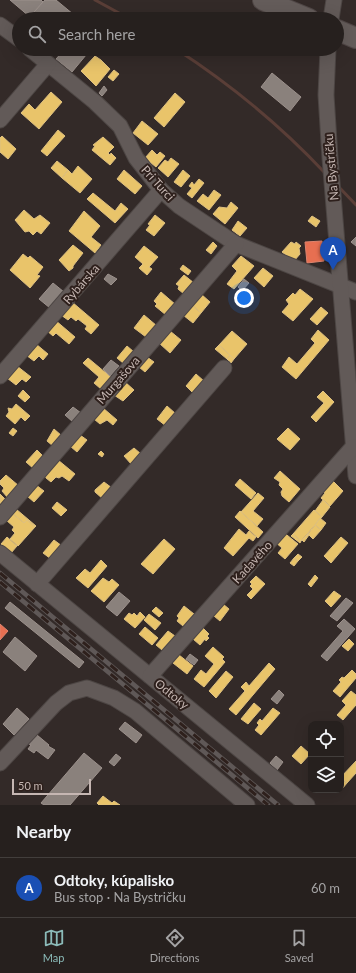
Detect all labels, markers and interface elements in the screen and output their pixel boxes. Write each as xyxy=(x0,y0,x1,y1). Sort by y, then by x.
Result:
search box xyxy=(12,12,344,56)
icon: search xyxy=(26,23,48,45)
text: Search here xyxy=(58,25,135,43)
street label: Na Bystričku xyxy=(321,133,341,201)
street label: Pri Turci xyxy=(138,162,178,204)
pin: A xyxy=(320,237,346,270)
street label: Rybárska xyxy=(60,261,102,307)
your location xyxy=(234,288,254,308)
street label: Murgašova xyxy=(93,353,143,407)
street label: Kadavého xyxy=(229,537,275,586)
street label: Odtoky xyxy=(152,676,193,713)
map controls xyxy=(308,721,344,793)
button: locate xyxy=(308,721,344,757)
button: layers xyxy=(308,757,344,793)
scale bar xyxy=(12,777,91,796)
text: 50 m xyxy=(18,779,43,792)
text: Nearby xyxy=(16,821,71,842)
text: Odtoky, kúpalisko xyxy=(54,871,174,889)
text: A xyxy=(24,880,34,896)
text: 60 m xyxy=(311,880,340,896)
text: Bus stop · Na Bystričku xyxy=(54,889,186,905)
tab: Map xyxy=(43,927,65,964)
tab: Directions xyxy=(150,927,199,964)
tab: Saved xyxy=(285,927,313,964)

